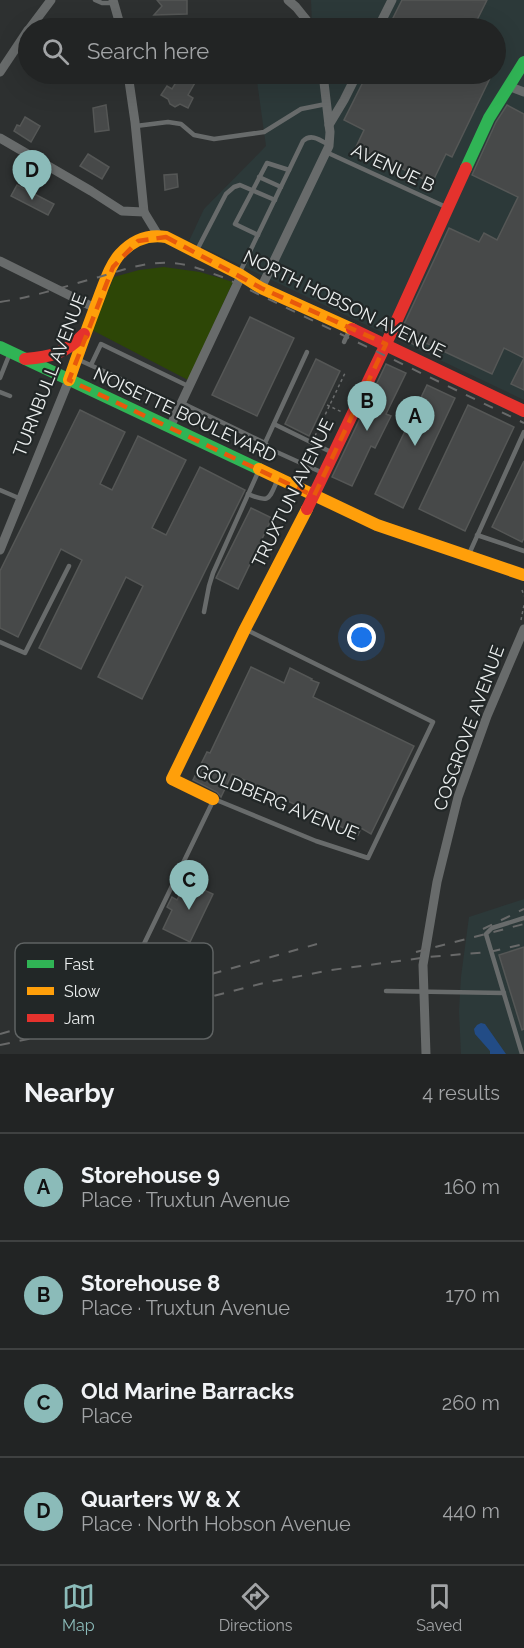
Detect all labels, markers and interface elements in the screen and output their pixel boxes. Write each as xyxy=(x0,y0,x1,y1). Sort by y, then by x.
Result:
search box xyxy=(18,18,506,84)
icon: search xyxy=(39,35,72,68)
text: Search here xyxy=(87,38,209,64)
street label: AVENUE B xyxy=(348,139,438,196)
pin: D xyxy=(12,150,51,200)
street label: NORTH HOBSON AVENUE xyxy=(240,245,449,362)
street label: TURNBULL AVENUE xyxy=(9,290,90,459)
street label: NOISETTE BOULEVARD xyxy=(90,363,280,466)
pin: B xyxy=(348,382,386,431)
pin: A xyxy=(396,396,434,446)
street label: TRUXTUN AVENUE xyxy=(247,415,338,571)
your location xyxy=(347,623,376,652)
street label: COSGROVE AVENUE xyxy=(429,642,508,813)
street label: GOLDBERG AVENUE xyxy=(193,759,362,844)
pin: C xyxy=(170,860,208,910)
legend xyxy=(15,943,213,1039)
text: Fast xyxy=(64,955,95,974)
text: Slow xyxy=(64,982,100,1001)
text: Jam xyxy=(64,1009,95,1028)
text: Nearby xyxy=(24,1078,114,1108)
text: 4 results xyxy=(422,1081,500,1105)
text: Storehouse 9 xyxy=(81,1162,220,1188)
text: A xyxy=(37,1175,50,1199)
text: 160 m xyxy=(444,1175,500,1199)
text: Place · Truxtun Avenue xyxy=(81,1188,290,1212)
text: Storehouse 8 xyxy=(81,1270,220,1296)
text: B xyxy=(37,1283,50,1307)
text: 170 m xyxy=(445,1283,500,1307)
text: Place · Truxtun Avenue xyxy=(81,1296,290,1320)
text: Old Marine Barracks xyxy=(81,1378,294,1404)
text: C xyxy=(37,1391,50,1415)
text: 260 m xyxy=(442,1391,500,1415)
text: Place xyxy=(81,1404,132,1428)
text: Quarters W & X xyxy=(81,1486,240,1512)
text: D xyxy=(36,1499,51,1523)
text: 440 m xyxy=(442,1499,500,1523)
text: Place · North Hobson Avenue xyxy=(81,1512,351,1536)
tab: Map xyxy=(62,1580,95,1635)
tab: Directions xyxy=(219,1580,293,1635)
tab: Saved xyxy=(416,1580,462,1635)

